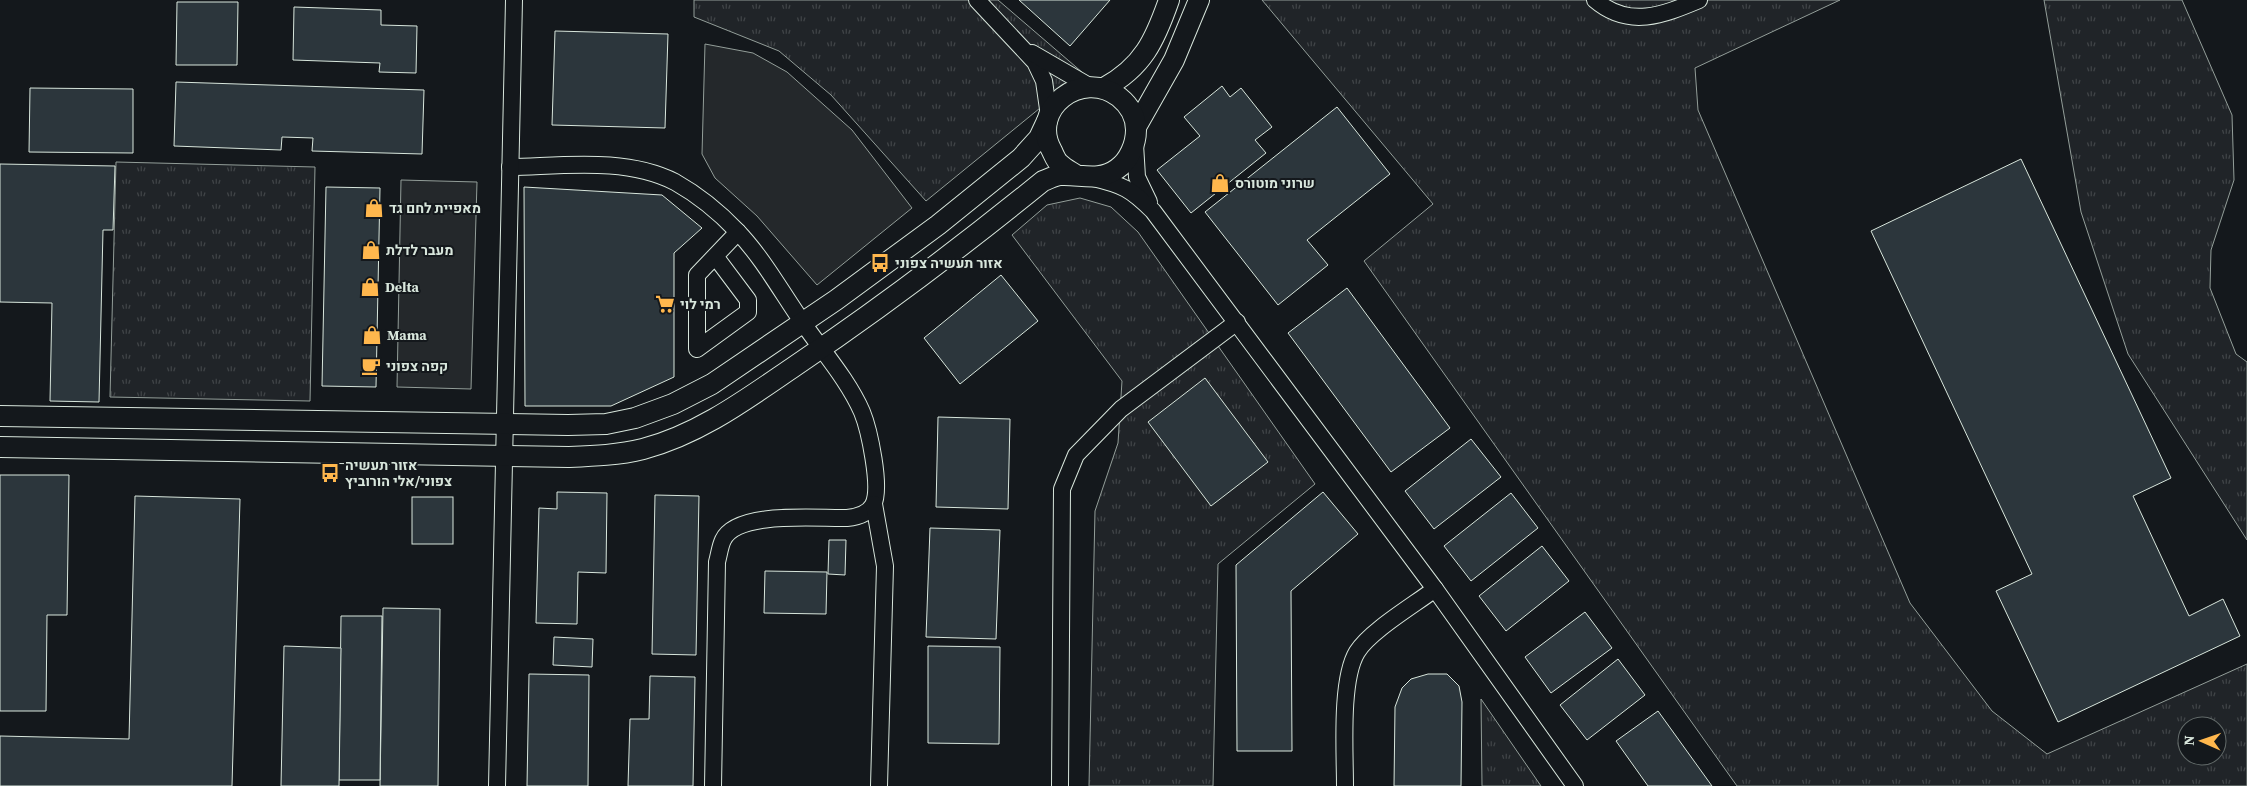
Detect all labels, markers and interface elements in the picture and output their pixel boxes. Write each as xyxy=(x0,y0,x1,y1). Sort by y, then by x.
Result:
shop icon: שרוני מוטורס xyxy=(1209,172,1231,194)
place label: שרוני מוטורס xyxy=(1235,173,1315,193)
shop icon: מאפיית לחם גד xyxy=(363,197,385,219)
place label: מאפיית לחם גד xyxy=(389,198,481,218)
shop icon: מעבר לדלת xyxy=(360,239,382,261)
place label: מעבר לדלת xyxy=(386,240,454,260)
bus stop icon: אזור תעשיה צפוני xyxy=(869,252,891,274)
place label: אזור תעשיה צפוני xyxy=(895,253,1003,273)
shop icon: Delta xyxy=(359,276,381,298)
place label: Delta xyxy=(385,277,419,297)
supermarket icon: רמי לוי xyxy=(654,293,676,315)
place label: רמי לוי xyxy=(680,294,721,314)
shop icon: Mama xyxy=(361,324,383,346)
place label: Mama xyxy=(387,325,427,345)
cafe icon: קפה צפוני xyxy=(360,355,382,377)
place label: קפה צפוני xyxy=(386,356,448,376)
place label: אזור תעשיה צפוני/אלי הורוביץ xyxy=(345,455,452,491)
bus stop icon: אזור תעשיה צפוני/אלי הורוביץ xyxy=(319,462,341,484)
north arrow xyxy=(2177,716,2227,766)
text: N xyxy=(2179,735,2199,746)

